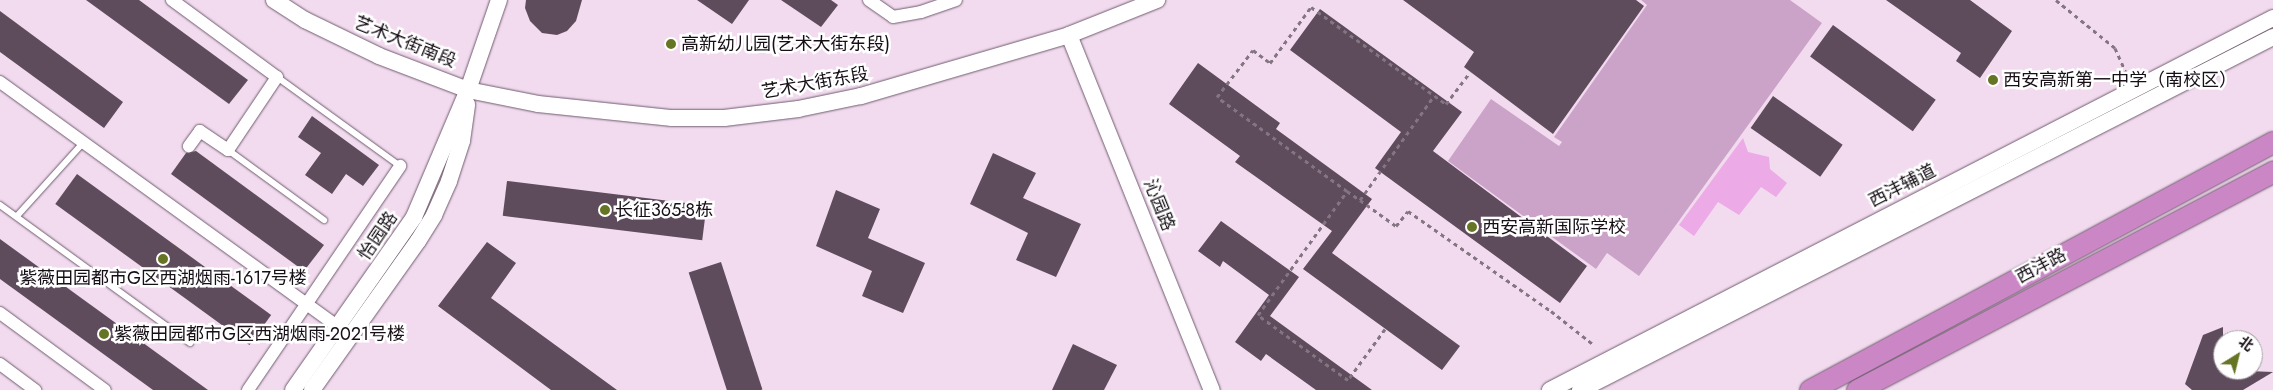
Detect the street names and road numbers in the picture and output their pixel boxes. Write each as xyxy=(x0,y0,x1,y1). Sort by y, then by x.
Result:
street label: 艺术大街南段 xyxy=(351,12,459,72)
street label: 艺术大街东段 xyxy=(760,63,870,103)
street label: 西沣辅道 xyxy=(1865,160,1939,212)
street label: 沁园路 xyxy=(1139,176,1179,234)
street label: 怡园路 xyxy=(354,208,402,264)
street label: 西沣路 xyxy=(2012,244,2070,288)

